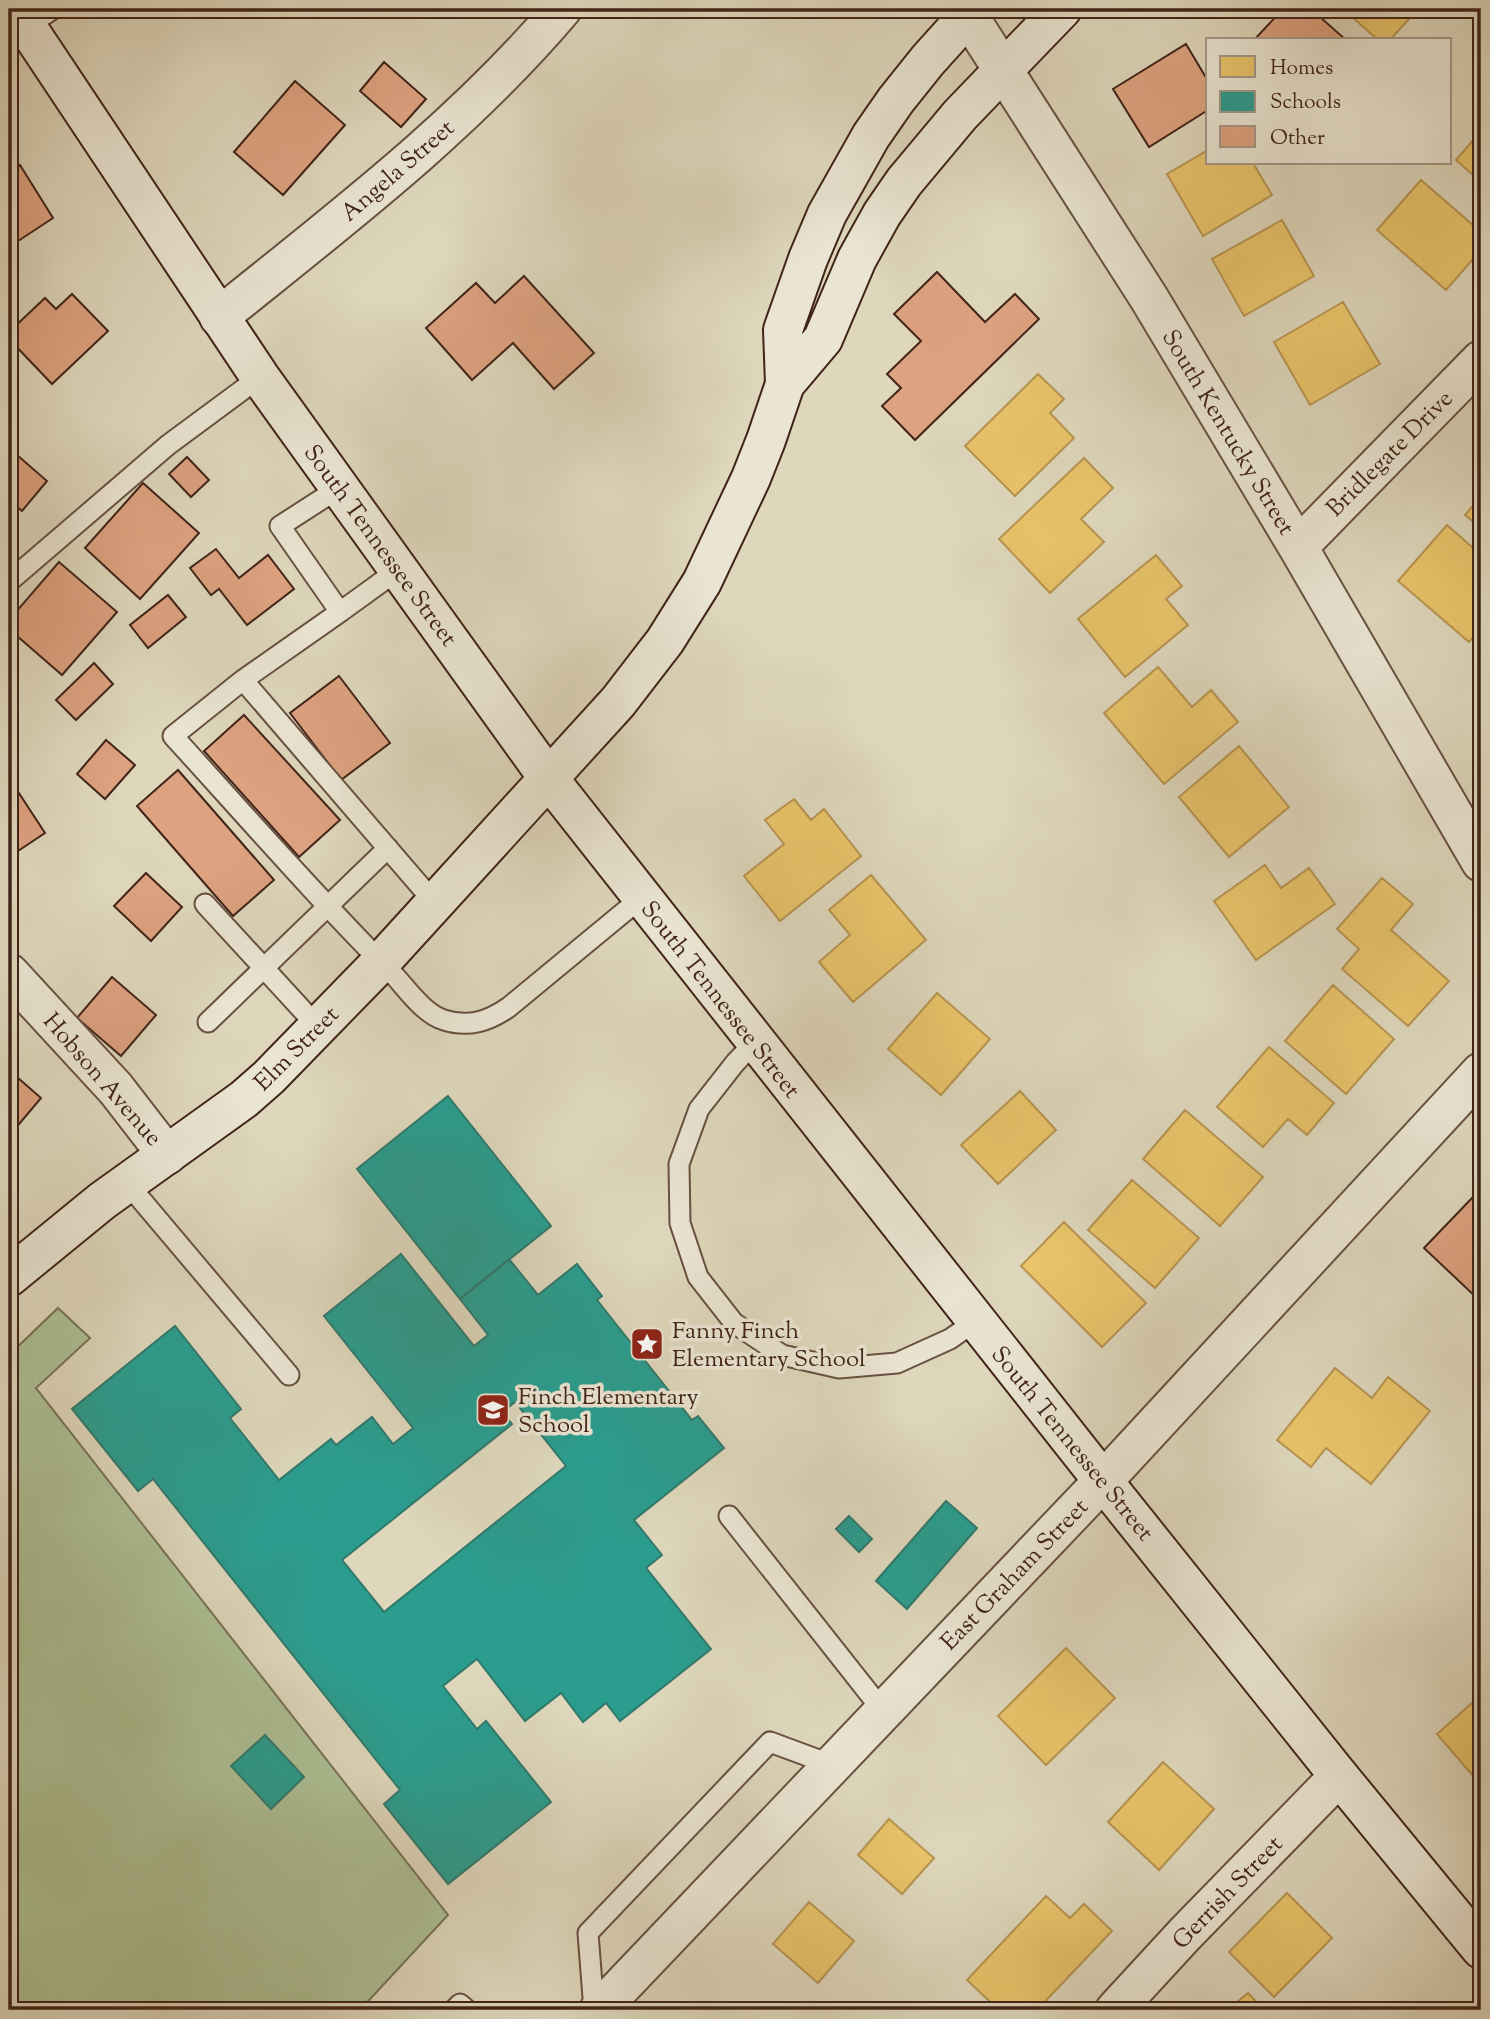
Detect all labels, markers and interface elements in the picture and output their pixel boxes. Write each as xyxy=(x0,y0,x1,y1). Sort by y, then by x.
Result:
legend xyxy=(1206,38,1452,164)
text: Homes xyxy=(1270,54,1333,84)
text: Schools xyxy=(1270,88,1341,118)
street label: Angela Street xyxy=(334,112,463,231)
text: Other xyxy=(1270,124,1325,154)
street label: South Kentucky Street xyxy=(1152,324,1302,542)
street label: Bridlegate Drive xyxy=(1319,383,1461,525)
street label: South Tennessee Street xyxy=(294,438,464,654)
street label: South Tennessee Street xyxy=(631,894,807,1106)
street label: Elm Street xyxy=(247,999,348,1100)
street label: Hobson Avenue xyxy=(34,1006,169,1155)
place label: Fanny Finch Elementary School xyxy=(672,1315,866,1377)
place icon: Fanny Finch Elementary School xyxy=(628,1325,666,1363)
street label: South Tennessee Street xyxy=(982,1339,1161,1549)
place label: Finch Elementary School xyxy=(518,1381,698,1443)
school or university icon: Finch Elementary School xyxy=(474,1391,512,1429)
street label: East Graham Street xyxy=(934,1492,1097,1659)
street label: Gerrish Street xyxy=(1165,1829,1291,1958)

